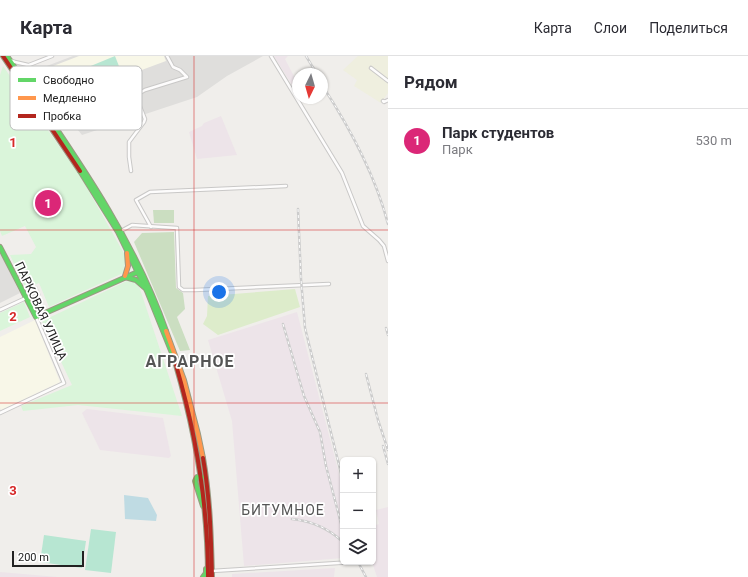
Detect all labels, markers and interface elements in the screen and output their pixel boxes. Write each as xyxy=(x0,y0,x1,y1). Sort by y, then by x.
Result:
text: Карта xyxy=(20,16,72,39)
text: Карта xyxy=(534,20,572,36)
text: Слои xyxy=(594,20,627,36)
text: Поделиться xyxy=(649,20,728,36)
legend xyxy=(10,66,142,130)
north arrow xyxy=(292,68,328,104)
text: Рядом xyxy=(404,72,458,92)
text: Свободно xyxy=(43,74,94,87)
text: Медленно xyxy=(43,92,96,105)
text: Пробка xyxy=(43,110,81,123)
text: Парк студентов xyxy=(442,124,554,142)
text: 1 xyxy=(413,133,421,148)
text: 530 m xyxy=(695,133,732,148)
text: 1 xyxy=(9,135,17,150)
text: Парк xyxy=(442,142,473,157)
pin: 1 xyxy=(35,188,61,218)
street label: ПАРКОВАЯ УЛИЦА xyxy=(12,260,70,362)
your location xyxy=(209,282,229,302)
text: 2 xyxy=(9,309,17,324)
district label: АГРАРНОЕ xyxy=(145,352,235,371)
map controls xyxy=(340,457,376,565)
button: + xyxy=(340,457,376,493)
text: 3 xyxy=(9,483,17,498)
button: − xyxy=(340,493,376,529)
district label: БИТУМНОЕ xyxy=(241,502,325,518)
button: layers xyxy=(340,529,376,565)
scale bar xyxy=(12,549,84,568)
text: 200 m xyxy=(18,551,49,564)

